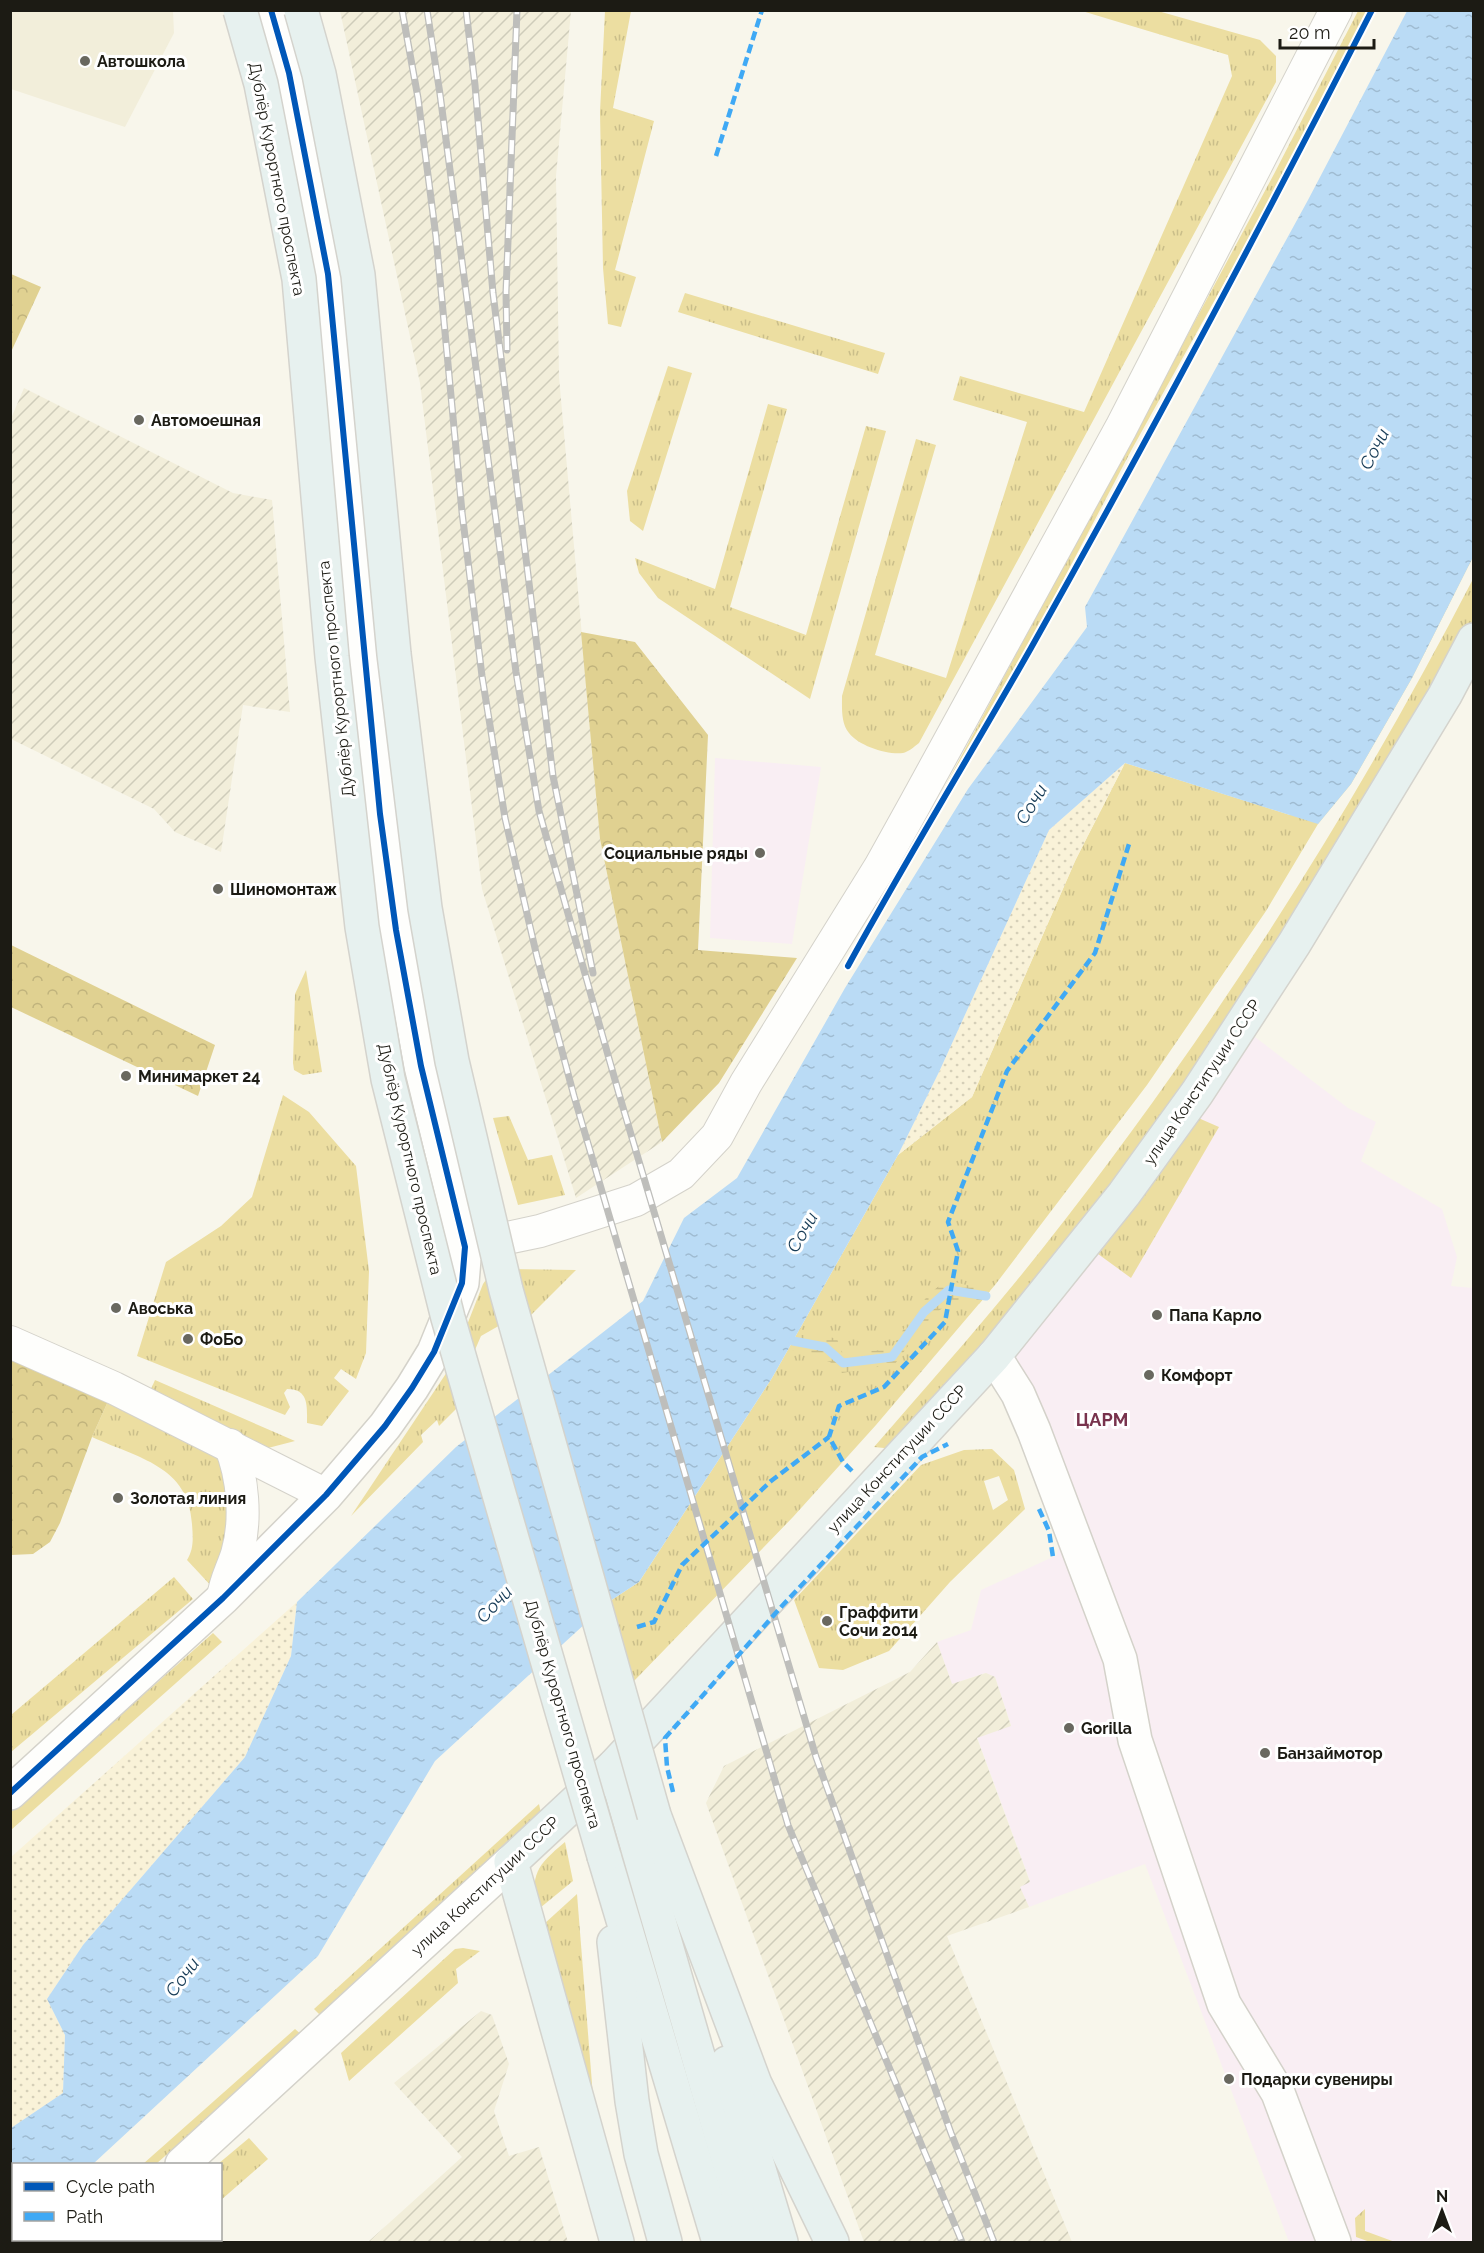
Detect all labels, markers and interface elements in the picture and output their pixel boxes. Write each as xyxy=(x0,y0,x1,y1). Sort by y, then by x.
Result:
scale bar xyxy=(1280,12,1374,50)
text: 20 m xyxy=(1289,22,1331,43)
place label: Автошкола xyxy=(97,52,185,71)
marker: Автошкола xyxy=(78,54,92,68)
street label: Дублёр Курортного проспекта xyxy=(245,61,309,297)
place label: Автомоешная xyxy=(151,411,261,430)
marker: Автомоешная xyxy=(132,413,146,427)
water label: Сочи xyxy=(1355,425,1393,473)
street label: Дублёр Курортного проспекта xyxy=(314,560,358,798)
water label: Сочи xyxy=(1011,780,1051,828)
place label: Социальные ряды xyxy=(604,844,748,863)
marker: Социальные ряды xyxy=(753,846,767,860)
place label: Шиномонтаж xyxy=(230,880,337,899)
marker: Шиномонтаж xyxy=(211,882,225,896)
street label: улица Конституции СССР xyxy=(1140,996,1264,1168)
street label: Дублёр Курортного проспекта xyxy=(374,1041,446,1277)
place label: Минимаркет 24 xyxy=(138,1067,260,1086)
marker: Минимаркет 24 xyxy=(119,1069,133,1083)
water label: Сочи xyxy=(782,1208,822,1256)
place label: Авоська xyxy=(128,1299,193,1318)
marker: Авоська xyxy=(109,1301,123,1315)
place label: Папа Карло xyxy=(1169,1306,1262,1325)
marker: Папа Карло xyxy=(1150,1308,1164,1322)
place label: ФоБо xyxy=(200,1330,244,1349)
marker: ФоБо xyxy=(181,1332,195,1346)
place label: Комфорт xyxy=(1161,1366,1233,1385)
marker: Комфорт xyxy=(1142,1368,1156,1382)
street label: улица Конституции СССР xyxy=(824,1381,970,1537)
district label: ЦАРМ xyxy=(1076,1409,1128,1430)
place label: Золотая линия xyxy=(130,1489,246,1508)
marker: Золотая линия xyxy=(111,1491,125,1505)
water label: Сочи xyxy=(472,1581,516,1627)
street label: Дублёр Курортного проспекта xyxy=(521,1597,605,1831)
place label: Граффити Сочи 2014 xyxy=(839,1603,918,1640)
marker: Граффити Сочи 2014 xyxy=(820,1614,834,1628)
place label: Gorilla xyxy=(1081,1719,1132,1738)
marker: Gorilla xyxy=(1062,1721,1076,1735)
place label: Банзаймотор xyxy=(1277,1744,1383,1763)
marker: Банзаймотор xyxy=(1258,1746,1272,1760)
street label: улица Конституции СССР xyxy=(407,1813,563,1959)
water label: Сочи xyxy=(161,1953,203,2001)
place label: Подарки сувениры xyxy=(1241,2070,1393,2089)
marker: Подарки сувениры xyxy=(1222,2072,1236,2086)
legend xyxy=(12,2163,222,2241)
text: Cycle path xyxy=(66,2176,155,2197)
north arrow xyxy=(1412,2181,1472,2241)
text: N xyxy=(1436,2187,1448,2206)
text: Path xyxy=(66,2206,103,2227)

